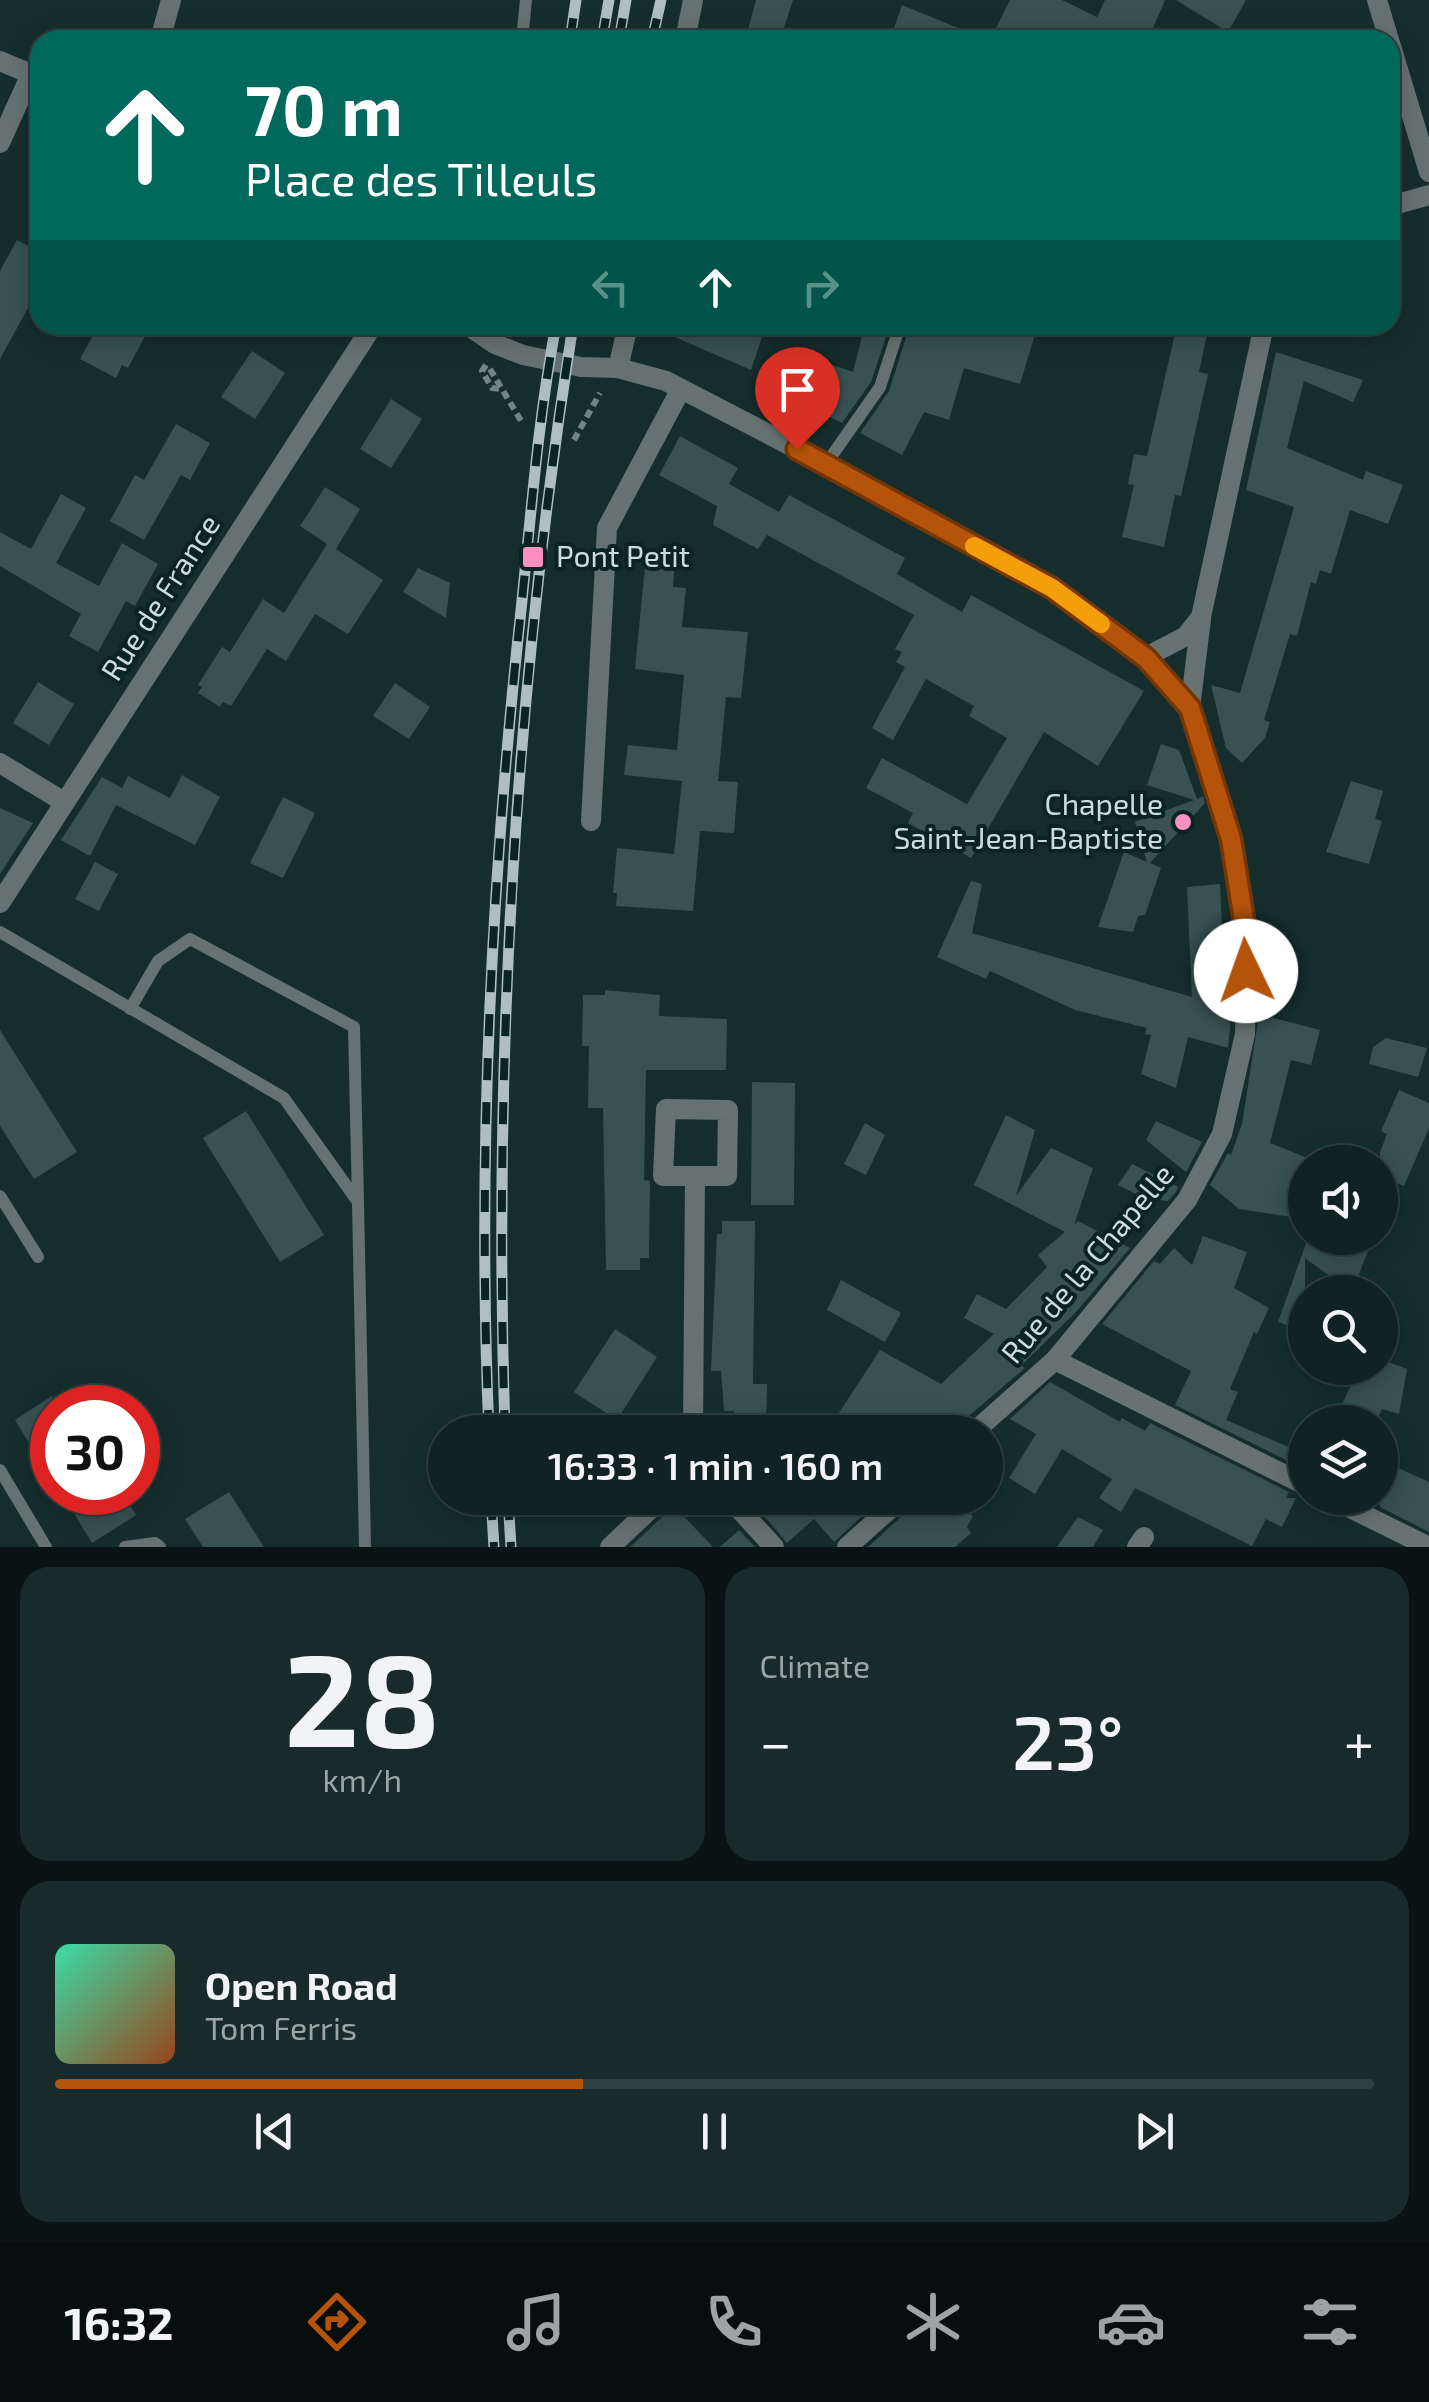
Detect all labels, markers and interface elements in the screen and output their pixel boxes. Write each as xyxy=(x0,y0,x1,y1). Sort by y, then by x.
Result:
text: 70 m xyxy=(245,66,403,150)
icon: ahead xyxy=(80,70,210,200)
text: Place des Tilleuls xyxy=(245,151,597,205)
icon: left xyxy=(583,260,638,315)
icon: ahead xyxy=(688,260,743,315)
icon: right xyxy=(793,260,848,315)
pin xyxy=(755,347,840,450)
icon: arrive xyxy=(770,362,825,417)
street label: Rue de France xyxy=(92,507,226,687)
place label: Pont Petit xyxy=(556,537,690,573)
marker: Pont Petit xyxy=(520,544,546,570)
place label: Chapelle Saint-Jean-Baptiste xyxy=(893,785,1163,855)
marker: Chapelle Saint-Jean-Baptiste xyxy=(1172,811,1194,833)
position arrow xyxy=(1194,919,1298,1023)
map controls xyxy=(1288,1145,1398,1515)
button: sound xyxy=(1288,1145,1398,1255)
street label: Rue de la Chapelle xyxy=(993,1156,1180,1370)
button: search xyxy=(1288,1275,1398,1385)
speed limit sign: 30 xyxy=(30,1385,160,1515)
button: layers xyxy=(1288,1405,1398,1515)
text: 16:33 · 1 min · 160 m xyxy=(548,1442,883,1488)
text: 28 xyxy=(284,1617,441,1773)
text: Climate xyxy=(760,1646,870,1684)
text: 23° xyxy=(1012,1695,1123,1785)
text: − xyxy=(760,1708,792,1774)
text: + xyxy=(1344,1708,1374,1774)
text: km/h xyxy=(323,1760,402,1798)
text: Open Road xyxy=(205,1962,398,2008)
text: Tom Ferris xyxy=(205,2008,357,2046)
icon: previous xyxy=(247,2104,302,2159)
icon: pause xyxy=(687,2104,742,2159)
icon: next xyxy=(1127,2104,1182,2159)
icon: directions xyxy=(302,2287,372,2357)
icon: music xyxy=(501,2287,571,2357)
icon: phone xyxy=(699,2287,769,2357)
icon: climate xyxy=(898,2287,968,2357)
icon: car xyxy=(1096,2287,1166,2357)
icon: filters xyxy=(1295,2287,1365,2357)
text: 16:32 xyxy=(64,2295,173,2349)

